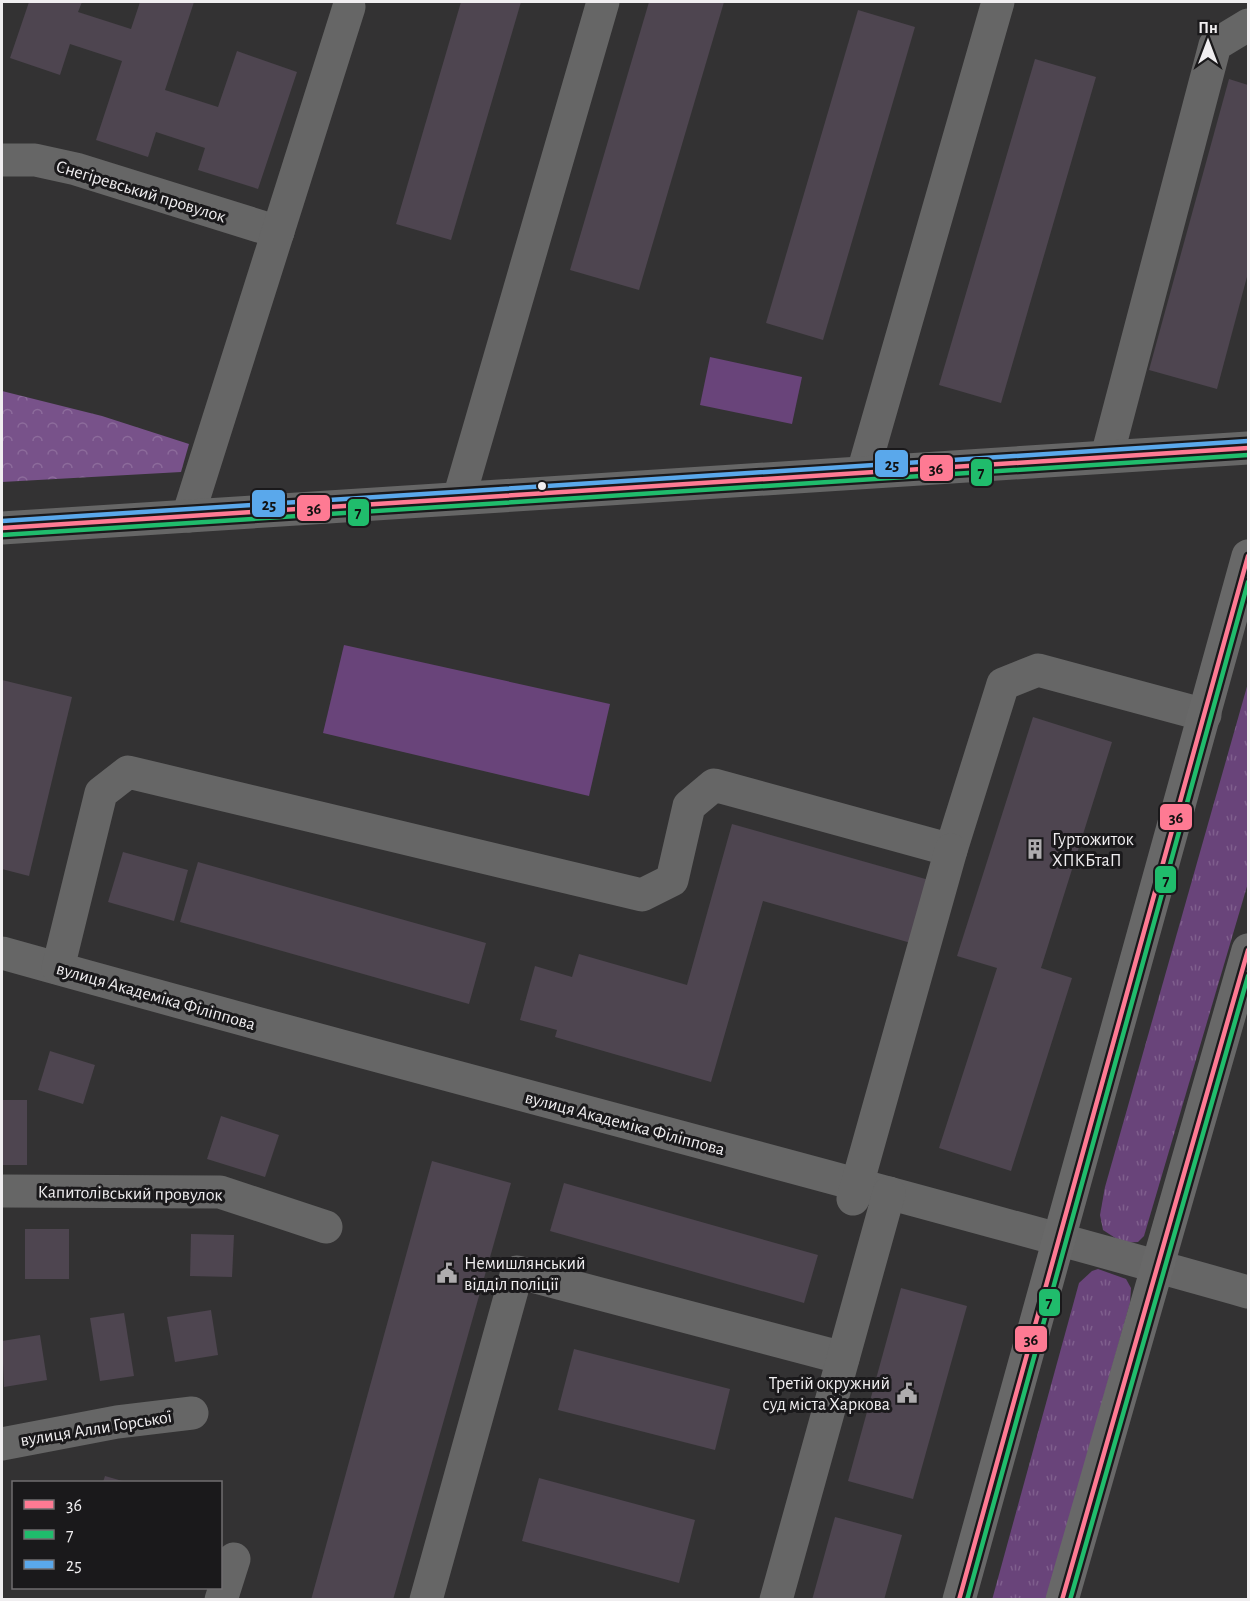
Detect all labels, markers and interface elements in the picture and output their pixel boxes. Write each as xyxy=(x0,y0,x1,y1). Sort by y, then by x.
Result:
north arrow xyxy=(1178,12,1238,72)
text: Пн xyxy=(1198,20,1218,36)
street label: Снегіревський провулок xyxy=(54,158,228,227)
line badge: 25 xyxy=(874,449,909,478)
line badge: 36 xyxy=(919,454,954,482)
text: 25 xyxy=(885,457,899,473)
line badge: 7 xyxy=(970,458,993,487)
text: 36 xyxy=(929,461,944,477)
text: 7 xyxy=(978,465,985,481)
unlabelled marker xyxy=(536,480,548,492)
line badge: 25 xyxy=(251,489,286,518)
line badge: 36 xyxy=(296,494,331,522)
text: 25 xyxy=(262,497,276,513)
line badge: 7 xyxy=(347,498,370,527)
text: 36 xyxy=(307,501,322,517)
text: 7 xyxy=(355,505,362,521)
line badge: 36 xyxy=(1159,803,1193,831)
text: 36 xyxy=(1169,810,1184,826)
place label: Гуртожиток ХПКБтаП xyxy=(1052,831,1135,870)
building icon: Гуртожиток ХПКБтаП xyxy=(1023,837,1047,861)
line badge: 7 xyxy=(1154,865,1177,894)
text: 7 xyxy=(1163,873,1170,889)
street label: вулиця Академіка Філіппова xyxy=(54,960,257,1034)
street label: вулиця Академіка Філіппова xyxy=(523,1089,727,1159)
street label: Капитолівський провулок xyxy=(37,1183,223,1205)
place label: Немишлянський відділ поліції xyxy=(464,1255,586,1294)
public building icon: Немишлянський відділ поліції xyxy=(435,1261,459,1285)
line badge: 7 xyxy=(1038,1288,1061,1317)
text: 7 xyxy=(1046,1295,1053,1311)
line badge: 36 xyxy=(1014,1325,1048,1353)
text: 36 xyxy=(1024,1332,1039,1348)
place label: Третій окружний суд міста Харкова xyxy=(762,1375,890,1414)
public building icon: Третій окружний суд міста Харкова xyxy=(895,1381,919,1405)
street label: вулиця Алли Горської xyxy=(19,1408,173,1450)
legend xyxy=(12,1481,222,1589)
text: 36 xyxy=(66,1497,82,1515)
text: 7 xyxy=(66,1527,74,1545)
text: 25 xyxy=(66,1557,82,1575)

